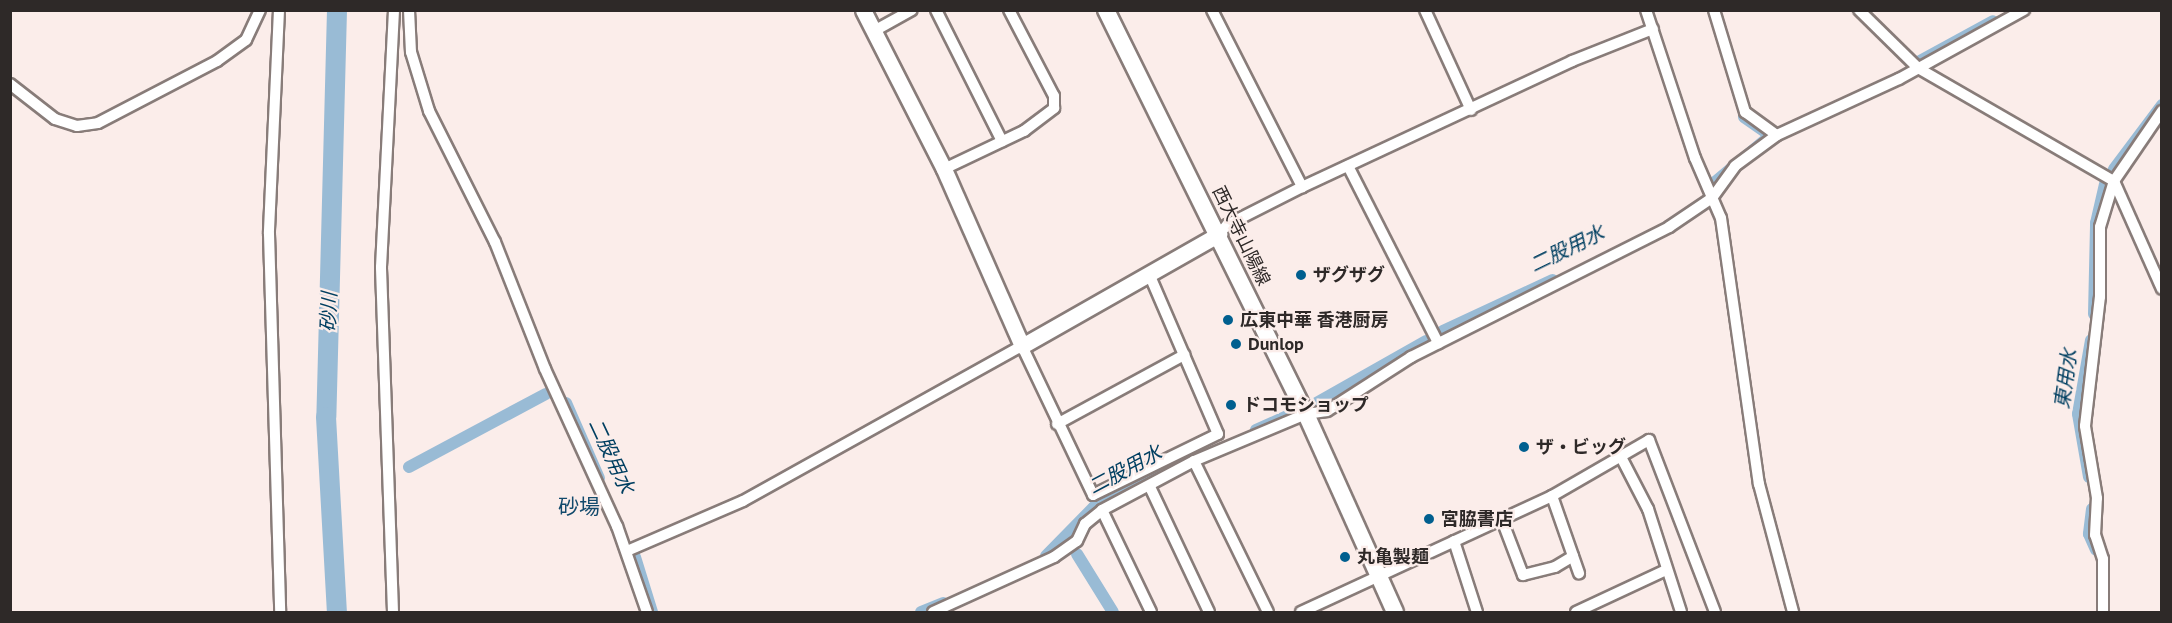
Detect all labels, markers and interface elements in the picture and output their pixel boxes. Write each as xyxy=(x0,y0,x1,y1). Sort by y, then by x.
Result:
street label: 西大寺山陽線 xyxy=(1208,183,1274,289)
water label: 二股用水 xyxy=(1526,221,1608,277)
place label: ザグザグ xyxy=(1313,264,1385,286)
marker: ザグザグ xyxy=(1294,268,1308,282)
water label: 砂川 xyxy=(316,292,342,332)
place label: 広東中華 香港厨房 xyxy=(1240,309,1389,331)
marker: 広東中華 香港厨房 xyxy=(1221,313,1235,327)
place label: Dunlop xyxy=(1248,333,1304,355)
marker: Dunlop xyxy=(1229,337,1243,351)
water label: 東用水 xyxy=(2050,348,2082,410)
place label: ドコモショップ xyxy=(1243,394,1369,416)
marker: ドコモショップ xyxy=(1224,398,1238,412)
water label: 二股用水 xyxy=(583,415,639,497)
place label: ザ・ビッグ xyxy=(1536,436,1626,458)
marker: ザ・ビッグ xyxy=(1517,440,1531,454)
water label: 二股用水 xyxy=(1084,441,1166,499)
district label: 砂場 xyxy=(558,494,600,520)
place label: 宮脇書店 xyxy=(1441,508,1513,530)
marker: 宮脇書店 xyxy=(1422,512,1436,526)
place label: 丸亀製麺 xyxy=(1357,546,1429,568)
marker: 丸亀製麺 xyxy=(1338,550,1352,564)

